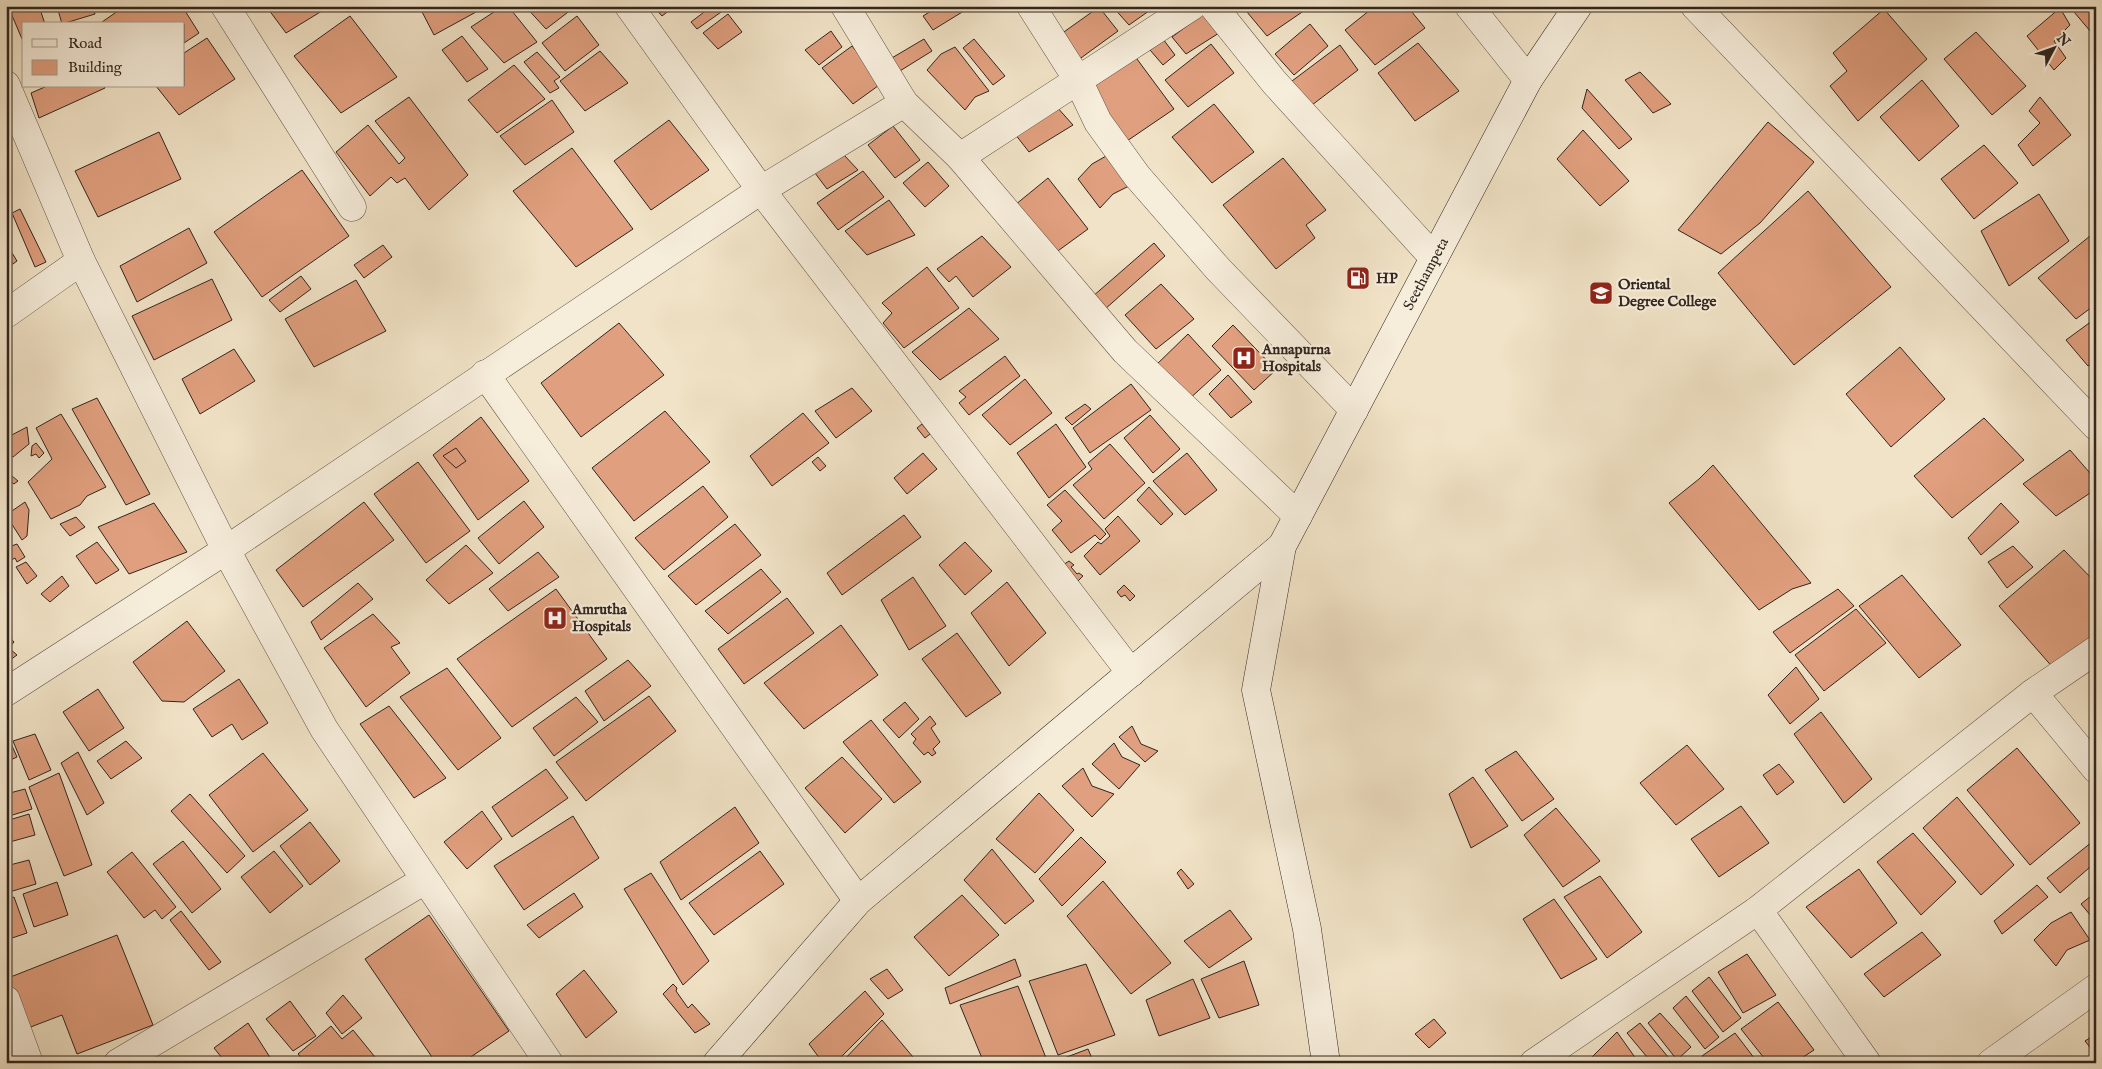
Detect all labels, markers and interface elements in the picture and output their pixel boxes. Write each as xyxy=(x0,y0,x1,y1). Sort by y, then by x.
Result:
legend xyxy=(22,22,185,88)
north arrow xyxy=(2030,22,2080,72)
text: N xyxy=(2052,29,2074,51)
text: Road xyxy=(68,34,103,53)
text: Building xyxy=(68,58,123,77)
street label: Seethampeta xyxy=(1399,234,1453,313)
fuel station icon: HP xyxy=(1345,265,1371,291)
place label: HP xyxy=(1376,269,1398,288)
place label: Oriental Degree College xyxy=(1618,275,1717,311)
school or university icon: Oriental Degree College xyxy=(1588,280,1614,306)
place label: Annapurna Hospitals xyxy=(1261,340,1331,376)
hospital icon: Annapurna Hospitals xyxy=(1231,345,1257,371)
place label: Amrutha Hospitals xyxy=(571,600,632,636)
hospital icon: Amrutha Hospitals xyxy=(542,605,568,631)

